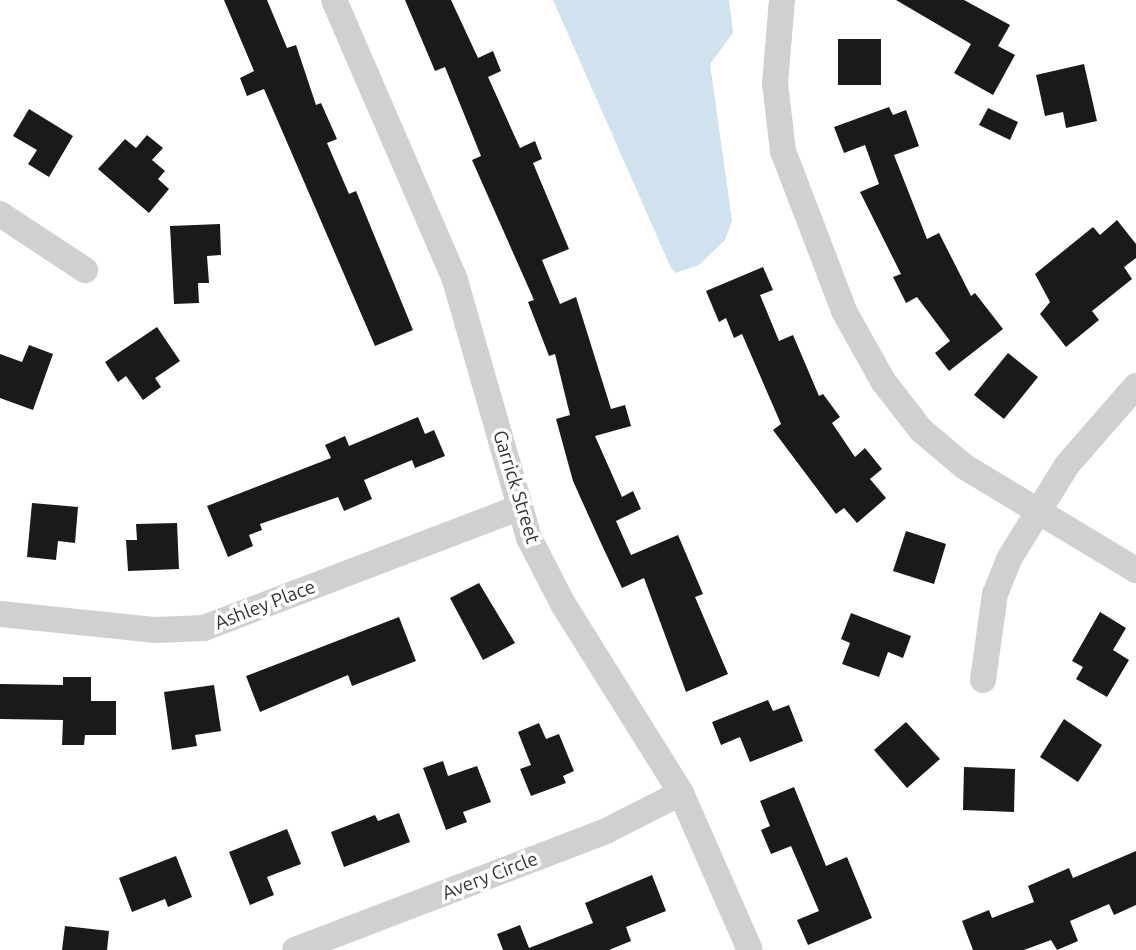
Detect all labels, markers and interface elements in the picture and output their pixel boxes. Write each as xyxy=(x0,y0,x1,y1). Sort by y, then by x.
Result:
street label: Garrick Street xyxy=(488,428,544,546)
street label: Ashley Place xyxy=(211,575,319,635)
street label: Avery Circle xyxy=(439,847,541,905)

